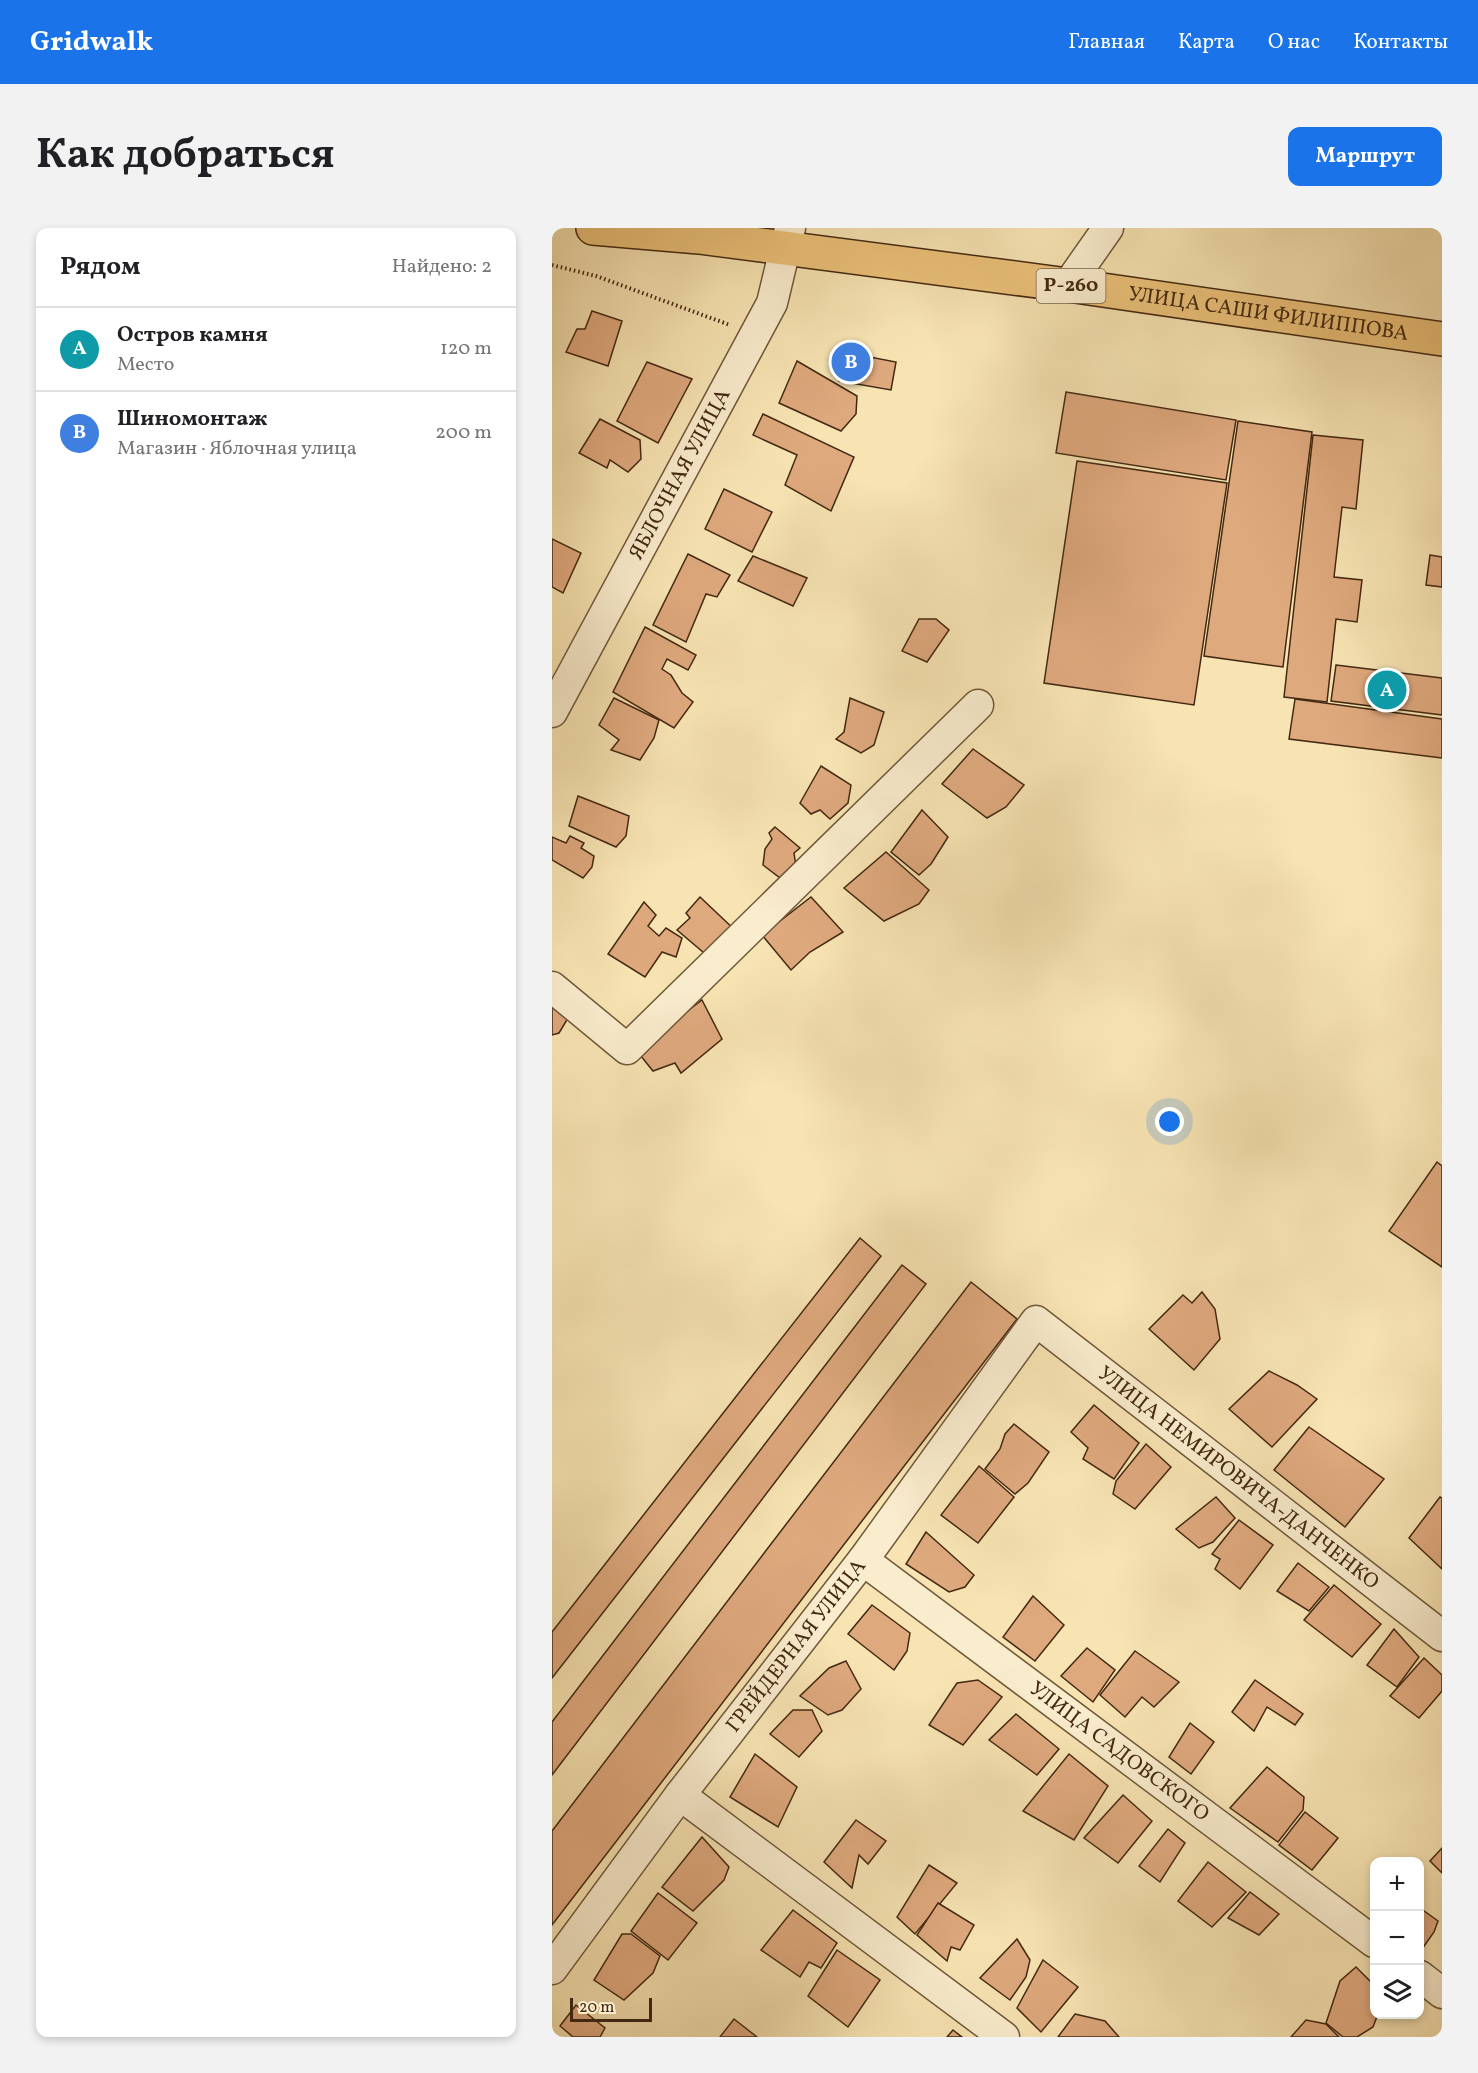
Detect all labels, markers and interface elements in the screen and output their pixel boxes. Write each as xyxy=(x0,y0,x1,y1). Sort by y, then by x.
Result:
text: Gridwalk xyxy=(30,23,153,62)
text: Главная xyxy=(1068,28,1145,57)
text: Карта xyxy=(1178,28,1235,57)
text: О нас xyxy=(1268,28,1320,57)
text: Контакты xyxy=(1353,28,1448,57)
text: Как добраться xyxy=(36,127,335,186)
button: Маршрут xyxy=(1288,127,1442,186)
text: Рядом xyxy=(60,249,140,285)
text: Найдено: 2 xyxy=(392,253,492,281)
road number: Р-260 xyxy=(1036,269,1106,303)
street label: УЛИЦА САШИ ФИЛИППОВА xyxy=(1126,279,1411,349)
text: Остров камня xyxy=(117,320,268,351)
text: A xyxy=(72,335,87,363)
text: 120 m xyxy=(440,335,492,363)
pin: B xyxy=(832,340,870,384)
text: Место xyxy=(117,351,174,379)
street label: ЯБЛОЧНАЯ УЛИЦА xyxy=(622,383,738,565)
text: Шиномонтаж xyxy=(117,404,268,435)
text: B xyxy=(73,419,86,447)
text: 200 m xyxy=(435,419,492,447)
text: Магазин · Яблочная улица xyxy=(117,435,357,463)
pin: A xyxy=(1368,668,1406,712)
your location xyxy=(1155,1107,1184,1136)
street label: УЛИЦА НЕМИРОВИЧА-ДАНЧЕНКО xyxy=(1091,1359,1385,1597)
street label: ГРЕЙДЕРНАЯ УЛИЦА xyxy=(719,1553,873,1739)
street label: УЛИЦА САДОВСКОГО xyxy=(1023,1675,1215,1829)
map controls xyxy=(1370,1857,1424,2019)
button: + xyxy=(1370,1857,1424,1911)
button: − xyxy=(1370,1911,1424,1965)
button: layers xyxy=(1370,1965,1424,2019)
scale bar xyxy=(570,1995,652,2022)
text: 20 m xyxy=(579,1997,614,2019)

